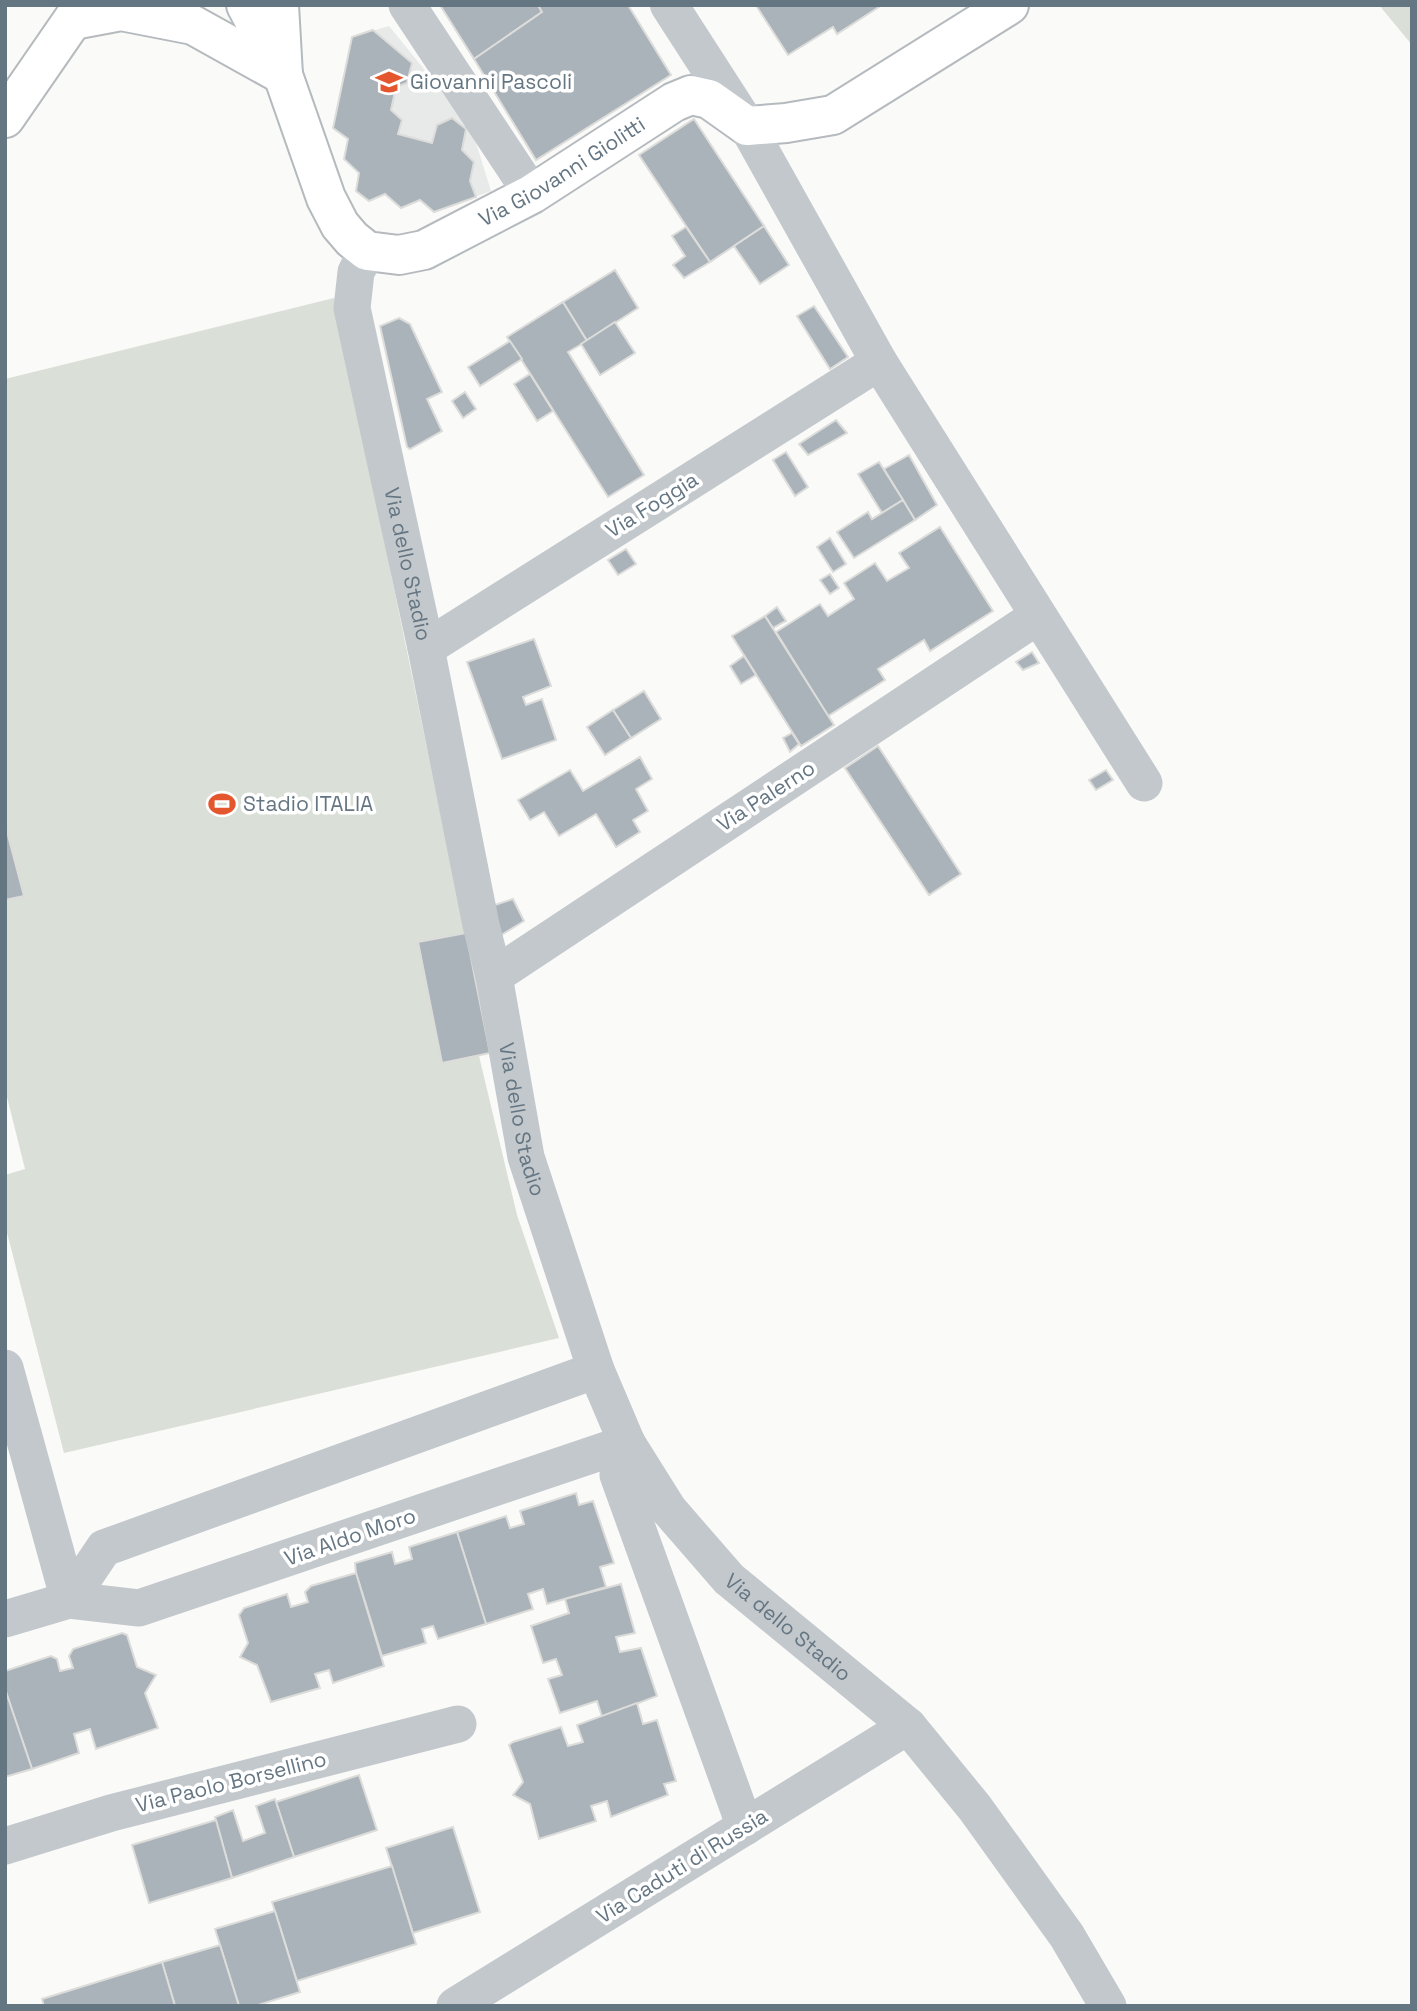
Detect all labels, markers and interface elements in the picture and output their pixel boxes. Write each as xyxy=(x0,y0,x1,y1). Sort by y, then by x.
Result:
school or university icon: Giovanni Pascoli xyxy=(374,67,404,97)
place label: Giovanni Pascoli xyxy=(410,68,572,95)
street label: Via Giovanni Giolitti xyxy=(474,110,650,232)
street label: Via Foggia xyxy=(600,466,703,544)
street label: Via dello Stadio xyxy=(378,485,438,643)
street label: Via Palerno xyxy=(712,754,820,837)
sports icon: Stadio ITALIA xyxy=(207,789,237,819)
place label: Stadio ITALIA xyxy=(243,790,373,817)
street label: Via dello Stadio xyxy=(493,1040,552,1199)
street label: Via Aldo Moro xyxy=(281,1501,419,1572)
street label: Via dello Stadio xyxy=(719,1567,857,1687)
street label: Via Paolo Borsellino xyxy=(133,1745,329,1818)
street label: Via Caduti di Russia xyxy=(591,1802,772,1929)

